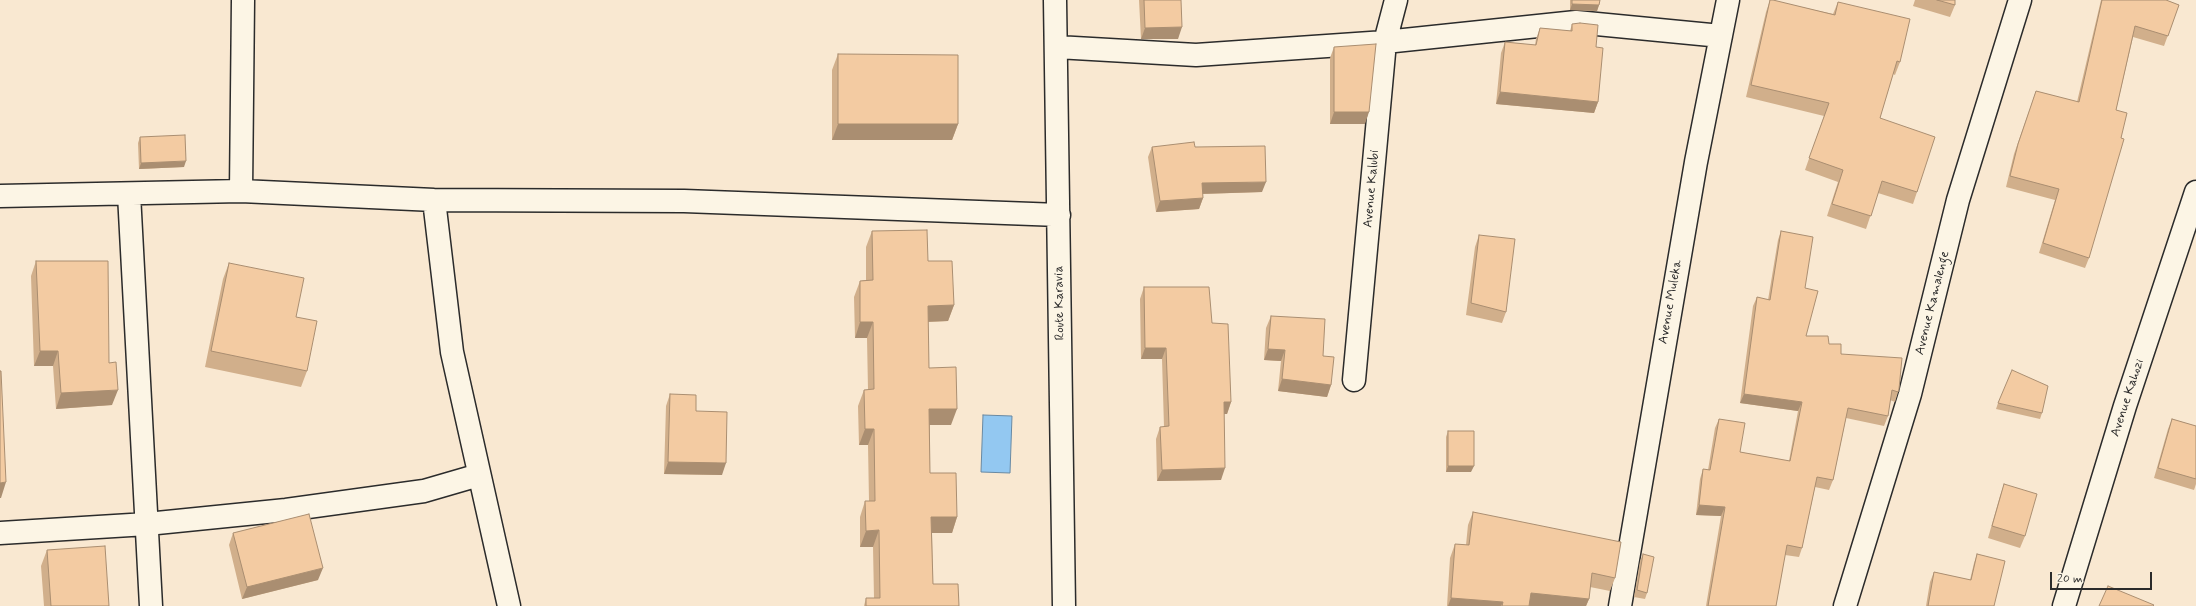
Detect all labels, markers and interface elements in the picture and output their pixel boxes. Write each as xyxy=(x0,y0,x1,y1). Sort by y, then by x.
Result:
street label: Avenue Kalubi xyxy=(1361,149,1383,229)
street label: Avenue Kamalenge xyxy=(1913,249,1953,357)
street label: Avenue Muleka xyxy=(1656,259,1686,345)
street label: Route Karavia xyxy=(1052,266,1068,340)
street label: Avenue Kahozi xyxy=(2108,357,2148,439)
scale bar xyxy=(2052,564,2154,590)
text: 20 m xyxy=(2057,571,2083,587)

